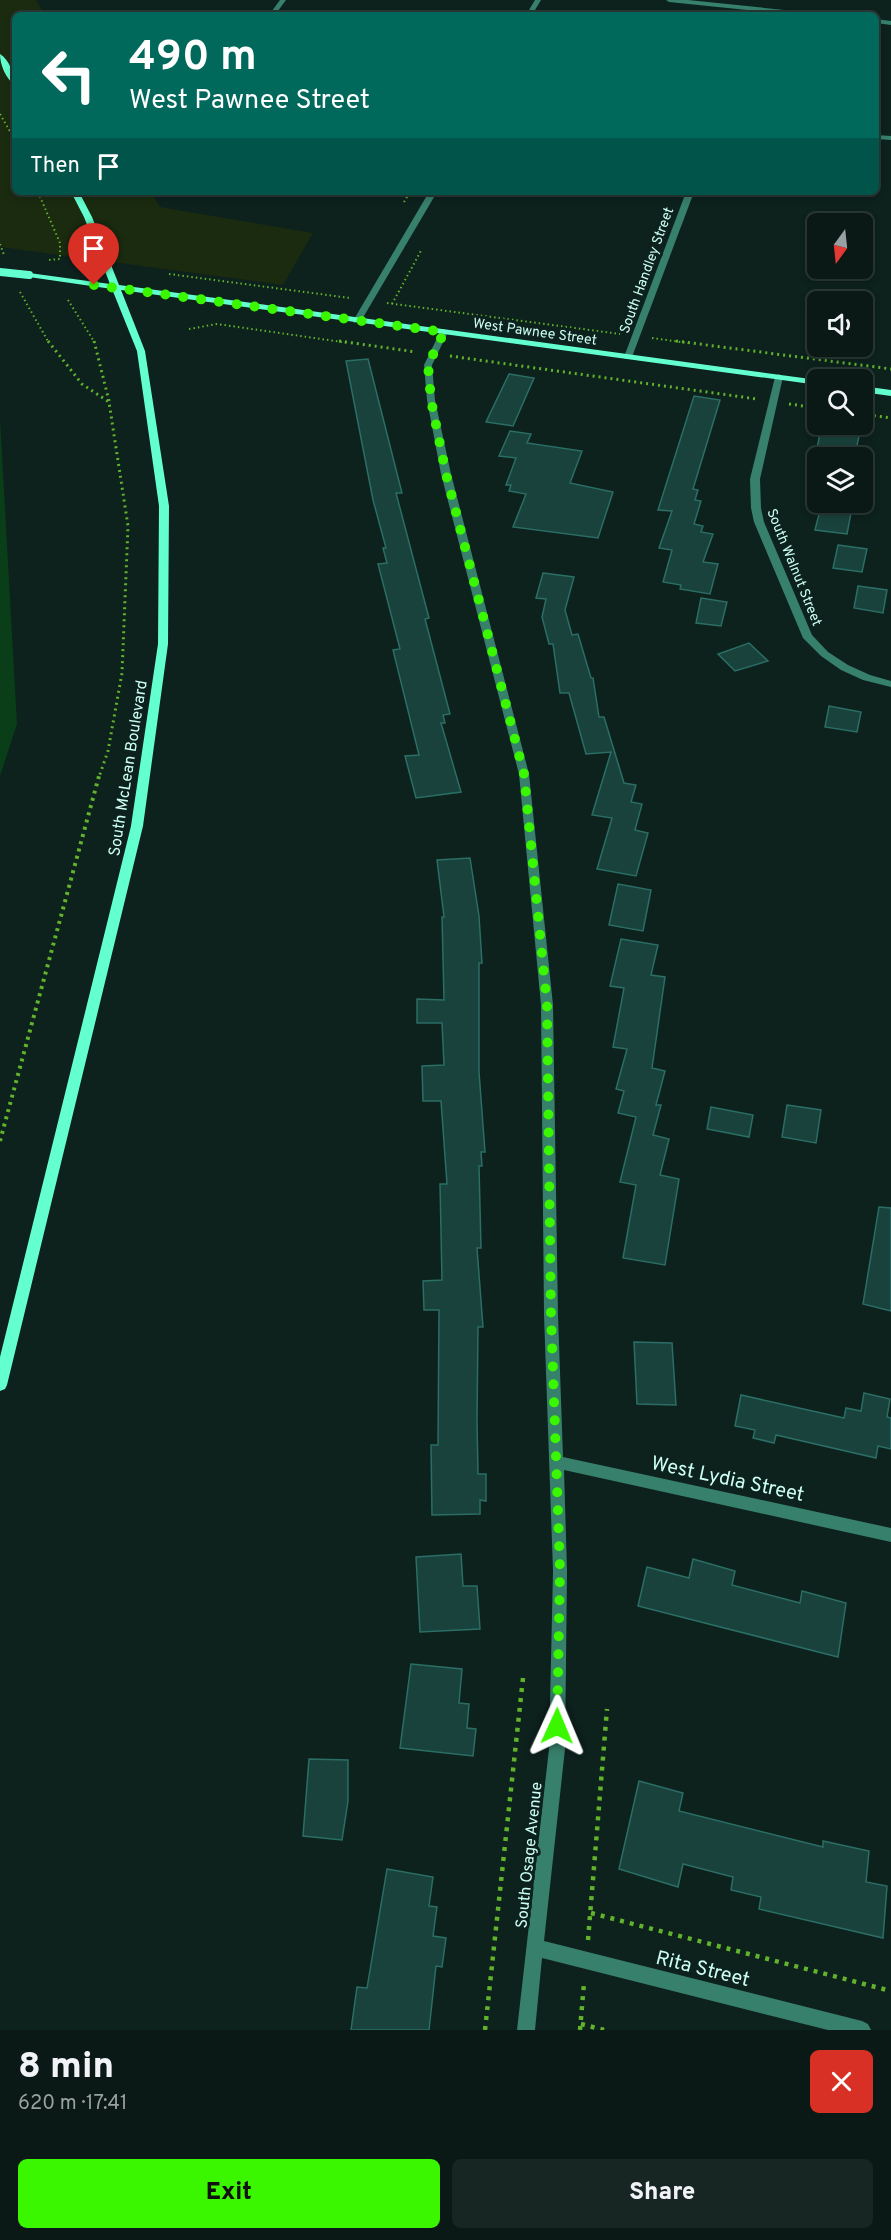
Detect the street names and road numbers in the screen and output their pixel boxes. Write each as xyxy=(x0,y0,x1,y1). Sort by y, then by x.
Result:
street label: South Handley Street xyxy=(617,205,678,336)
street label: West Pawnee Street xyxy=(472,315,598,350)
street label: South Walnut Street xyxy=(762,506,825,629)
street label: South McLean Boulevard xyxy=(105,679,153,858)
street label: West Lydia Street xyxy=(649,1451,807,1509)
street label: South Osage Avenue xyxy=(512,1781,548,1929)
street label: Rita Street xyxy=(653,1946,752,1994)

